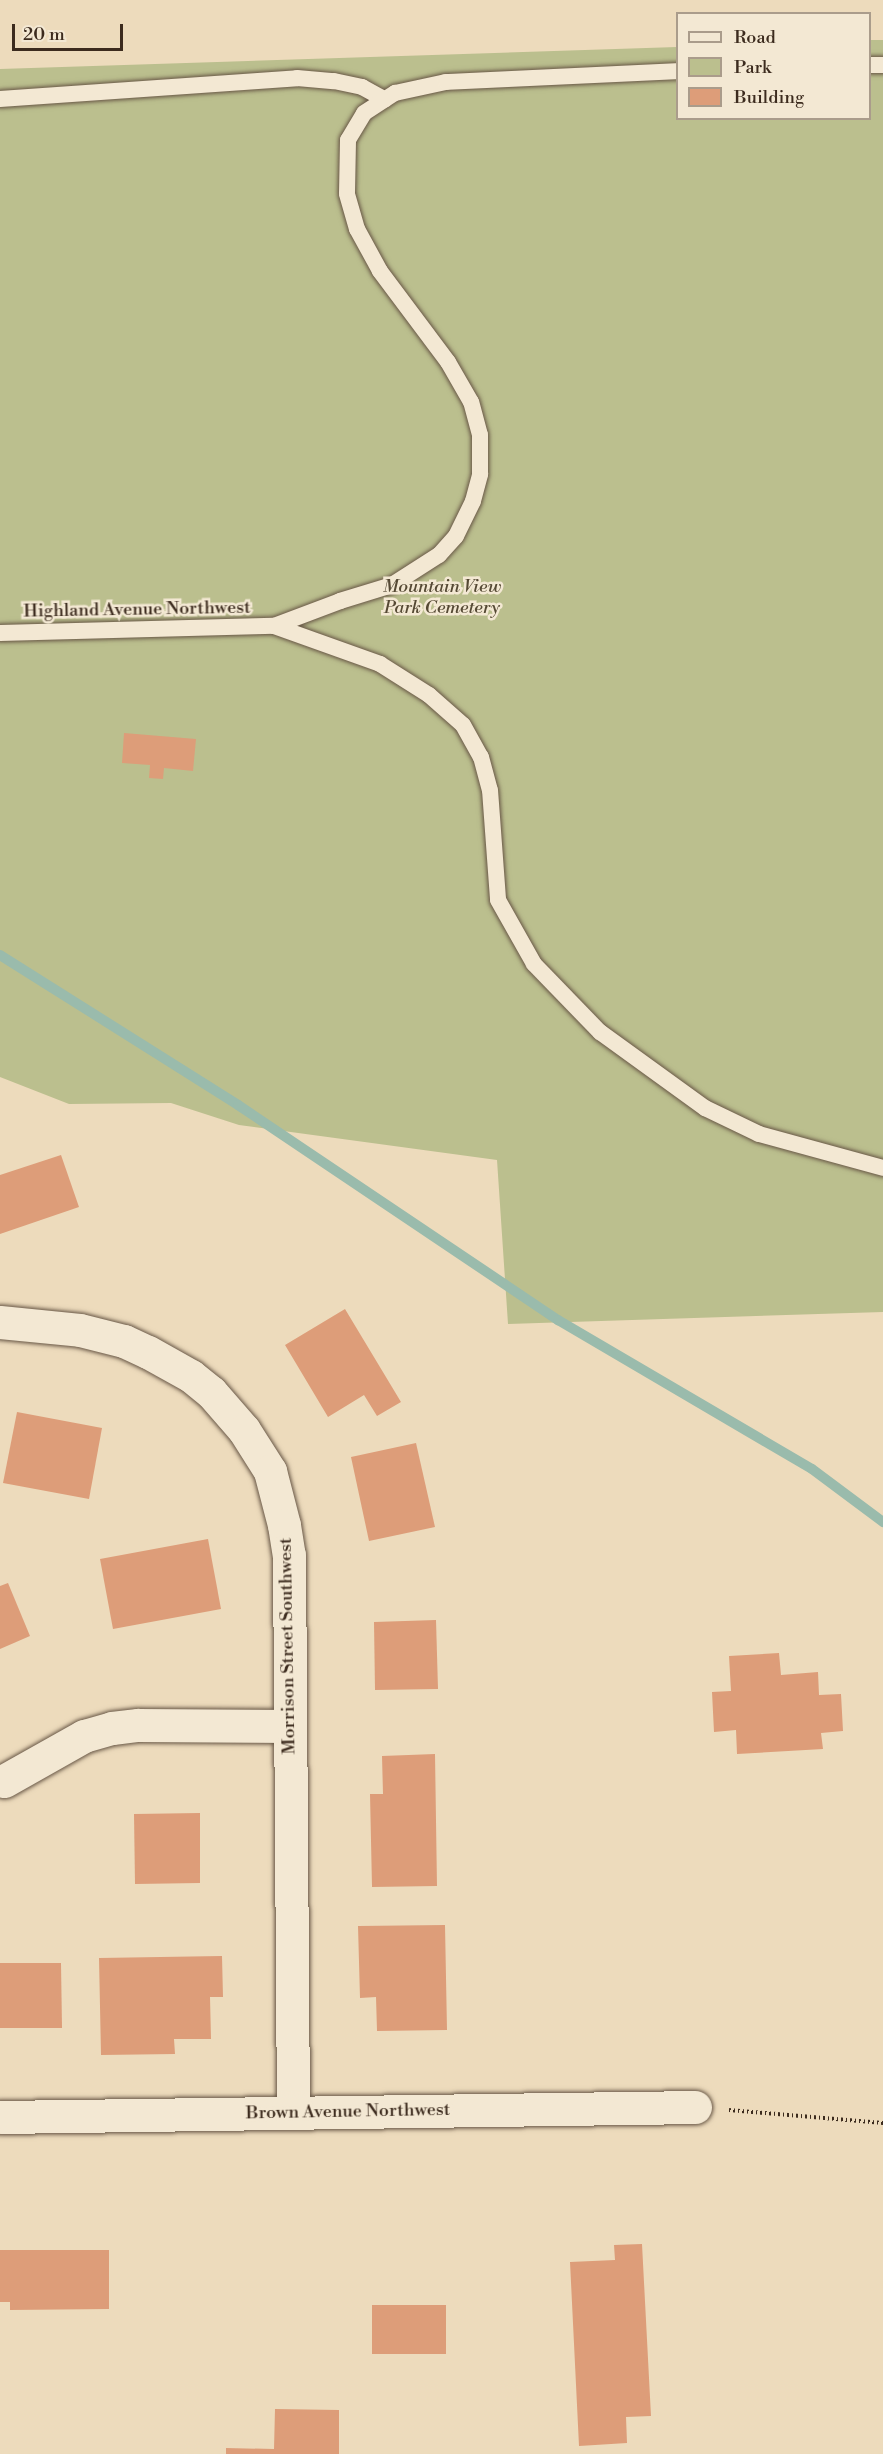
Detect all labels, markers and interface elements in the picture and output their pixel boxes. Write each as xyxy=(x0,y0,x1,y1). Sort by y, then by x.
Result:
scale bar xyxy=(15,12,126,50)
legend xyxy=(676,12,871,120)
text: 20 m xyxy=(23,23,65,46)
text: Road xyxy=(734,26,776,49)
text: Park xyxy=(734,56,771,79)
text: Building xyxy=(734,86,804,109)
park label: Mountain View Park Cemetery xyxy=(383,577,501,620)
street label: Highland Avenue Northwest xyxy=(23,597,251,623)
street label: Morrison Street Southwest xyxy=(275,1537,301,1755)
street label: Brown Avenue Northwest xyxy=(246,2099,450,2125)

